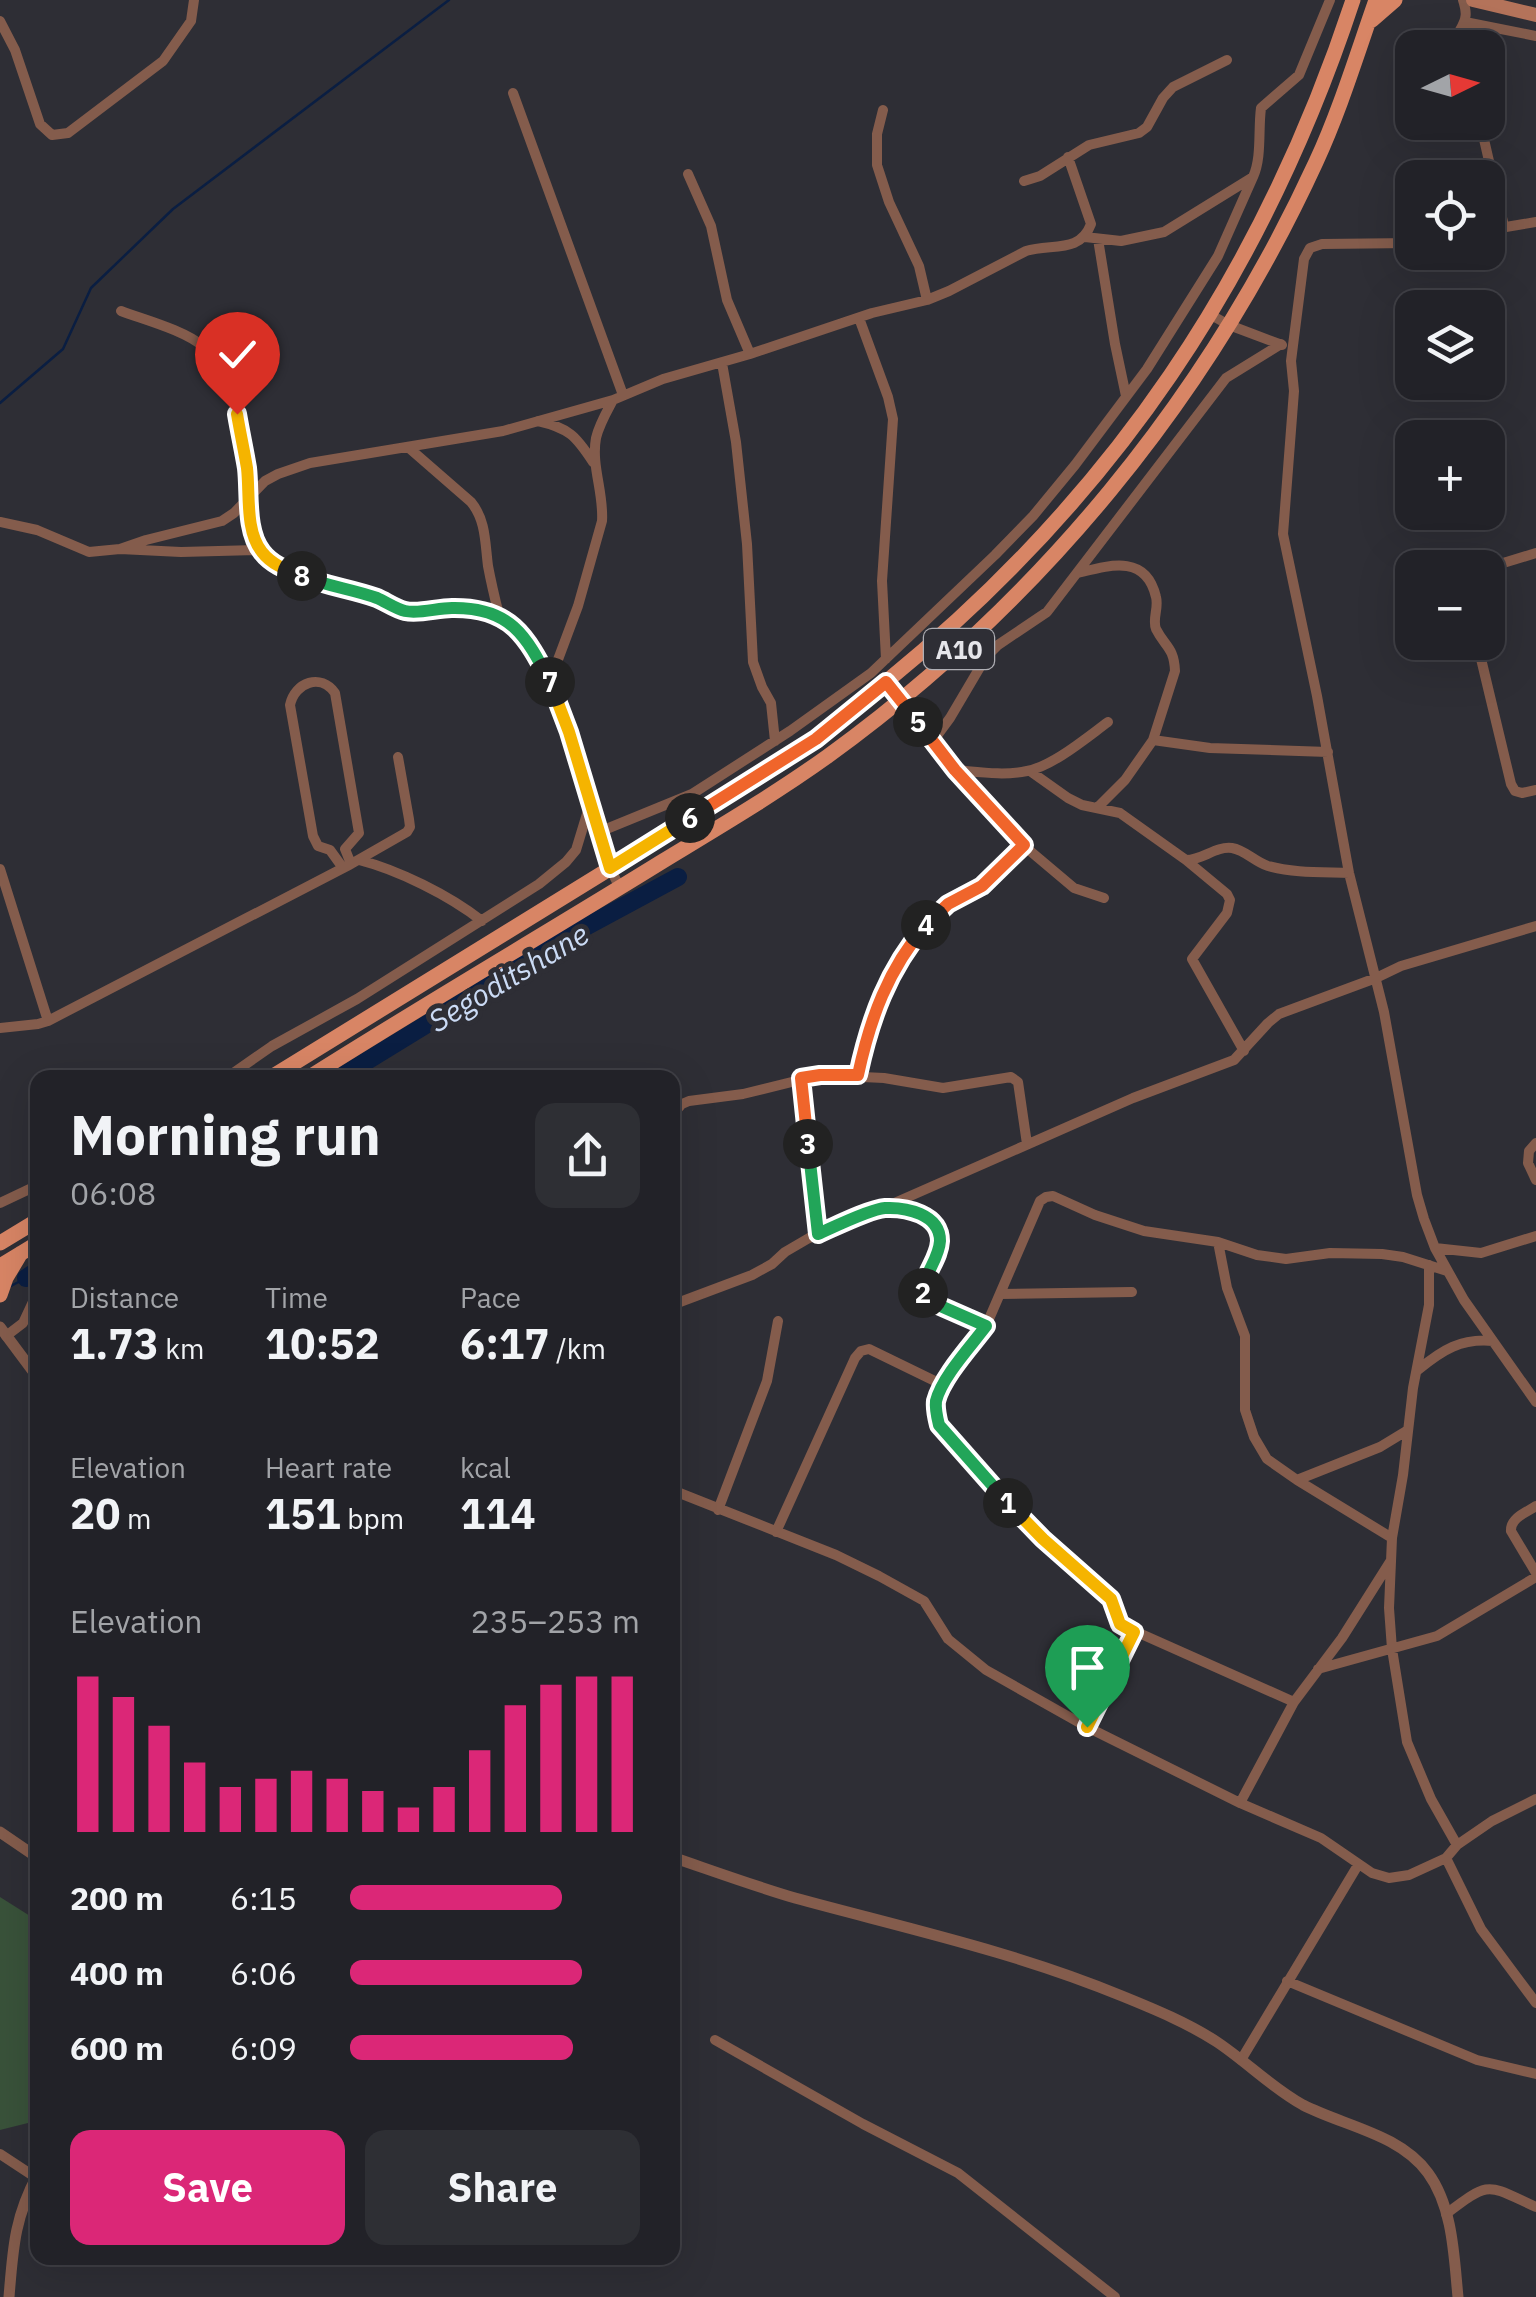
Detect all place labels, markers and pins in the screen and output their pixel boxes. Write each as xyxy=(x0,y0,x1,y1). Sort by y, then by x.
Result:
pin xyxy=(195,312,280,415)
pin: 8 xyxy=(277,551,327,601)
pin: 7 xyxy=(525,657,575,707)
pin: 5 xyxy=(893,697,943,747)
pin: 6 xyxy=(665,793,715,843)
pin: 4 xyxy=(901,900,951,950)
pin: 3 xyxy=(783,1119,833,1169)
pin: 2 xyxy=(898,1268,948,1318)
pin: 1 xyxy=(983,1478,1033,1528)
pin xyxy=(1045,1625,1130,1728)

